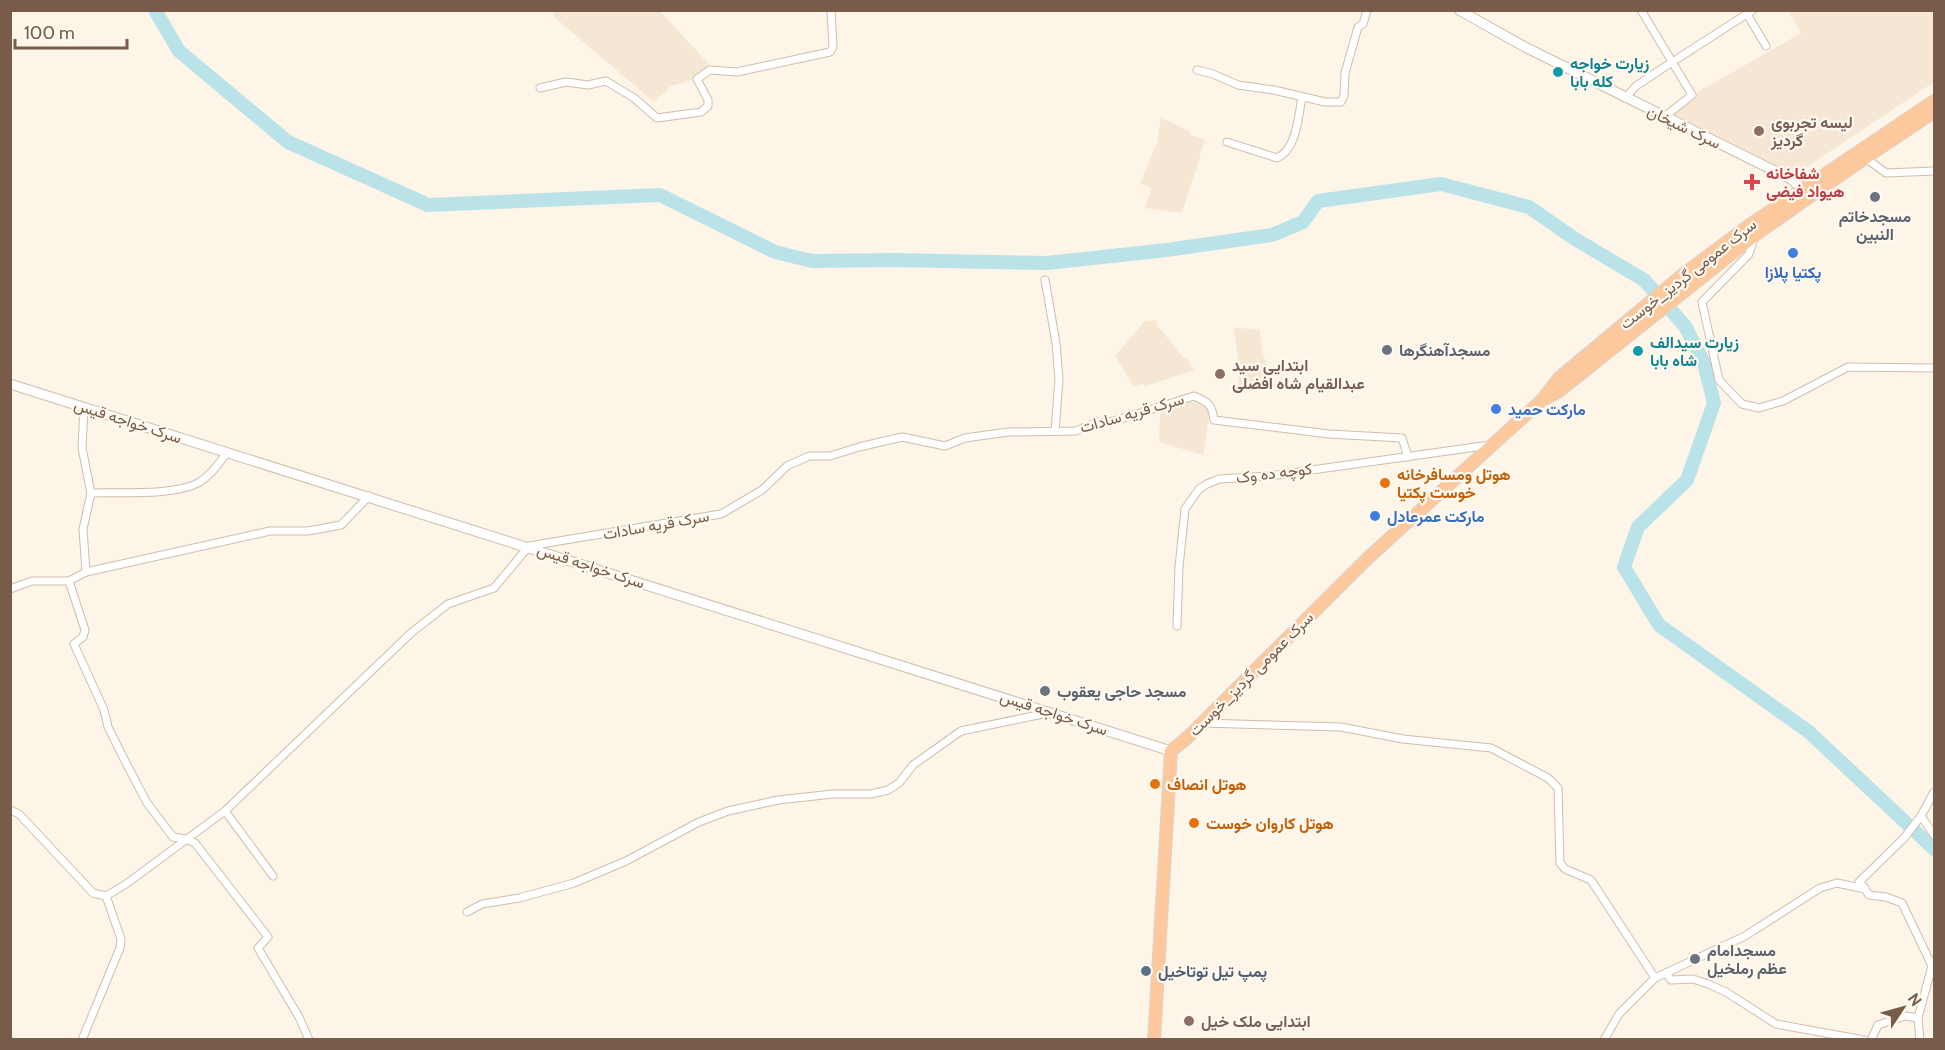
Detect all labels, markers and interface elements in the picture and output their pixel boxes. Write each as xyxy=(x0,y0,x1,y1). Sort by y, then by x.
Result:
scale bar xyxy=(15,12,128,50)
text: 100 m xyxy=(24,22,75,44)
place label: زیارت خواجه کله بابا xyxy=(1570,54,1650,91)
marker: زیارت خواجه کله بابا xyxy=(1551,65,1565,79)
street label: سرک شیخان xyxy=(1644,101,1724,154)
place label: لیسه تجربوی گردیز xyxy=(1770,113,1853,151)
marker: لیسه تجربوی گردیز xyxy=(1752,124,1766,138)
place label: شفاخانه هیواد فیضی xyxy=(1766,164,1844,202)
marker: شفاخانه هیواد فیضی xyxy=(1743,173,1761,191)
marker: مسجدخاتم النبین xyxy=(1868,190,1882,204)
place label: مسجدخاتم النبین xyxy=(1839,207,1912,244)
street label: سرک عمومی گردیز_خوست xyxy=(1616,215,1761,334)
marker: پکتیا پلازا xyxy=(1786,246,1800,260)
place label: پکتیا پلازا xyxy=(1765,263,1821,284)
place label: زیارت سیدالف شاه بابا xyxy=(1650,333,1739,370)
place label: مسجدآهنگرها xyxy=(1399,341,1491,361)
marker: مسجدآهنگرها xyxy=(1380,343,1394,357)
marker: زیارت سیدالف شاه بابا xyxy=(1631,344,1645,358)
place label: ابتدایی سید عبدالقیام شاه افضلی xyxy=(1232,356,1365,394)
marker: ابتدایی سید عبدالقیام شاه افضلی xyxy=(1213,367,1227,381)
street label: سرک قریه سادات xyxy=(1078,389,1187,438)
street label: سرک خواجه قیس xyxy=(71,395,184,448)
place label: مارکت حمید xyxy=(1508,400,1586,420)
marker: مارکت حمید xyxy=(1489,402,1503,416)
street label: کوچه ده وک xyxy=(1235,459,1313,489)
place label: هوتل ومسافرخانه خوست پکتیا xyxy=(1397,465,1511,504)
marker: هوتل ومسافرخانه خوست پکتیا xyxy=(1378,476,1392,490)
street label: سرک قریه سادات xyxy=(601,506,711,545)
place label: مارکت عمرعادل xyxy=(1387,507,1485,527)
marker: مارکت عمرعادل xyxy=(1368,509,1382,523)
street label: سرک خواجه قیس xyxy=(534,540,647,593)
street label: سرک عمومی گردیز_خوست xyxy=(1185,608,1318,741)
place label: مسجد حاجی یعقوب xyxy=(1057,682,1187,702)
marker: مسجد حاجی یعقوب xyxy=(1038,684,1052,698)
street label: سرک خواجه قیس xyxy=(997,687,1110,740)
place label: هوتل انصاف xyxy=(1167,775,1247,795)
marker: هوتل انصاف xyxy=(1148,777,1162,791)
place label: هوتل کاروان خوست xyxy=(1206,814,1334,834)
marker: هوتل کاروان خوست xyxy=(1187,816,1201,830)
place label: مسجدامام عظم رملخیل xyxy=(1707,941,1787,979)
marker: مسجدامام عظم رملخیل xyxy=(1688,952,1702,966)
place label: پمپ تیل توتاخیل xyxy=(1158,962,1267,983)
marker: پمپ تیل توتاخیل xyxy=(1139,964,1153,978)
north arrow xyxy=(1873,978,1933,1038)
text: N xyxy=(1904,989,1926,1010)
place label: ابتدایی ملک خیل xyxy=(1201,1012,1311,1031)
marker: ابتدایی ملک خیل xyxy=(1182,1014,1196,1028)

